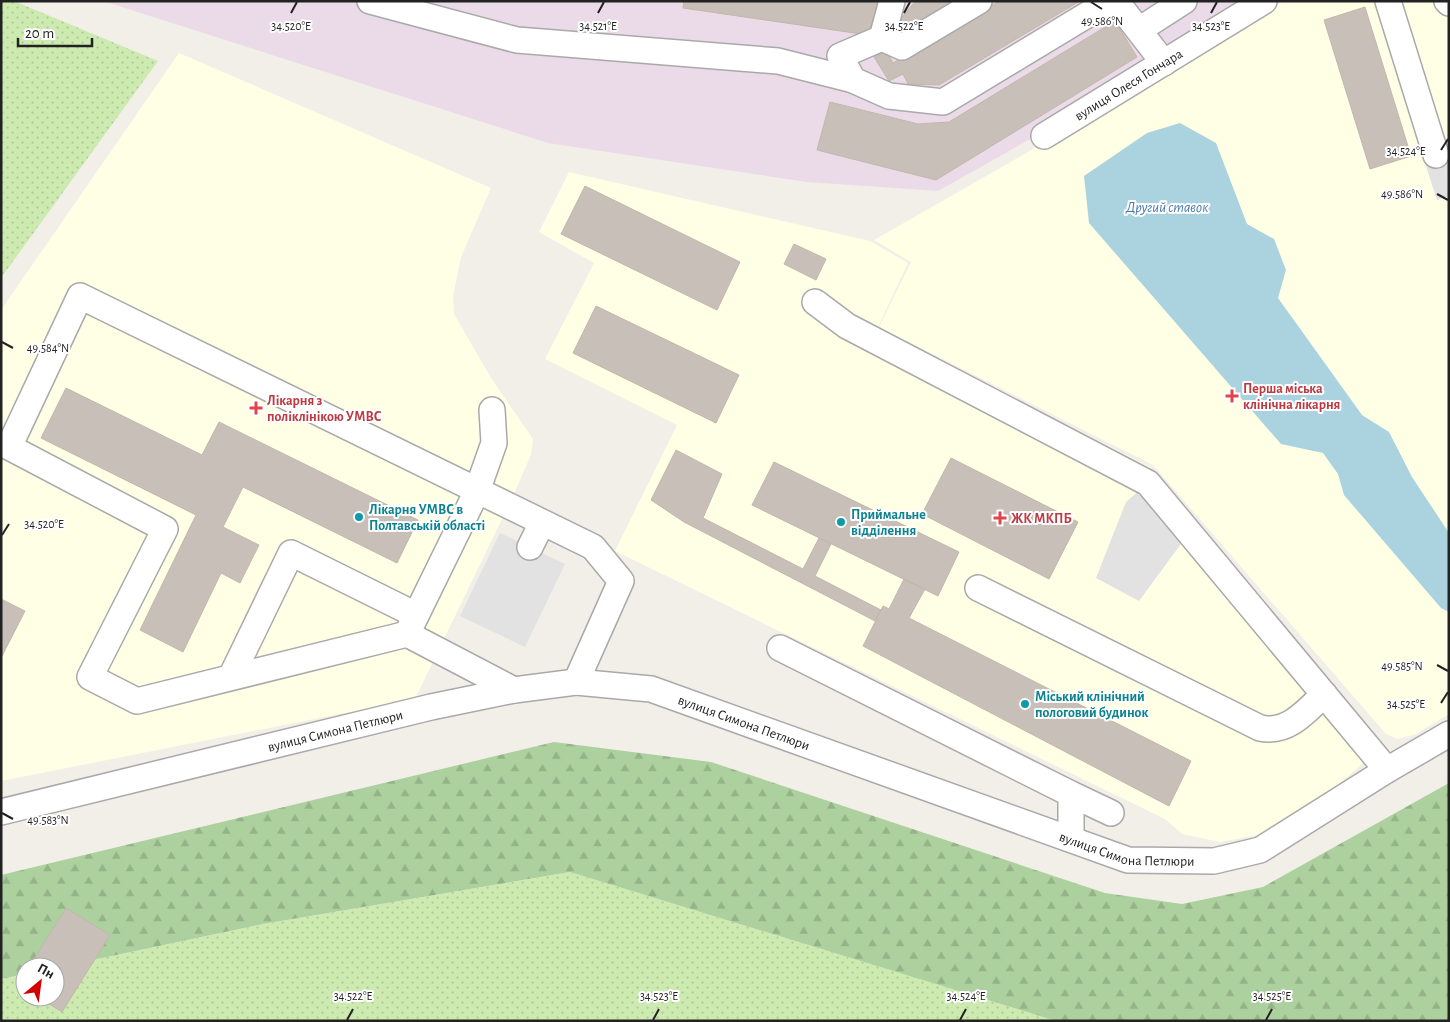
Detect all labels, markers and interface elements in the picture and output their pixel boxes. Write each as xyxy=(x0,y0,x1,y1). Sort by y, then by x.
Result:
scale bar xyxy=(18,15,91,47)
text: 49.586°N xyxy=(1081,15,1123,27)
text: 34.520°E xyxy=(271,20,311,32)
text: 34.521°E xyxy=(579,20,617,32)
text: 34.522°E xyxy=(885,20,924,32)
text: 34.523°E xyxy=(1192,20,1230,32)
text: 20 m xyxy=(25,26,54,41)
street label: вулиця Олеся Гончара xyxy=(1072,46,1186,123)
text: 34.524°E xyxy=(1386,145,1426,157)
text: 49.586°N xyxy=(1381,188,1423,200)
water label: Другий ставок xyxy=(1125,200,1209,215)
text: 49.584°N xyxy=(27,342,69,354)
place label: Перша міська клінічна лікарня xyxy=(1243,382,1340,412)
marker: Перша міська клінічна лікарня xyxy=(1225,389,1239,403)
place label: Лікарня з поліклінікою УМВС xyxy=(267,394,382,424)
marker: Лікарня з поліклінікою УМВС xyxy=(249,401,263,415)
place label: Лікарня УМВС в Полтавській області xyxy=(369,503,485,533)
place label: Приймальне відділення xyxy=(851,508,926,538)
marker: Лікарня УМВС в Полтавській області xyxy=(353,511,365,523)
marker: ЖК МКПБ xyxy=(993,511,1007,525)
place label: ЖК МКПБ xyxy=(1011,512,1072,526)
marker: Приймальне відділення xyxy=(835,516,847,528)
text: 34.520°E xyxy=(24,518,64,530)
text: 49.585°N xyxy=(1381,660,1423,672)
place label: Міський клінічний пологовий будинок xyxy=(1035,690,1148,720)
street label: вулиця Симона Петлюри xyxy=(676,693,811,753)
marker: Міський клінічний пологовий будинок xyxy=(1019,698,1031,710)
text: 34.525°E xyxy=(1387,698,1425,710)
street label: вулиця Симона Петлюри xyxy=(266,708,405,755)
text: 49.583°N xyxy=(27,814,69,826)
street label: вулиця Симона Петлюри xyxy=(1057,830,1195,869)
north arrow xyxy=(15,957,65,1007)
text: Пн xyxy=(35,961,57,982)
text: 34.522°E xyxy=(334,990,373,1002)
text: 34.523°E xyxy=(640,990,678,1002)
text: 34.524°E xyxy=(946,990,986,1002)
text: 34.525°E xyxy=(1253,990,1291,1002)

